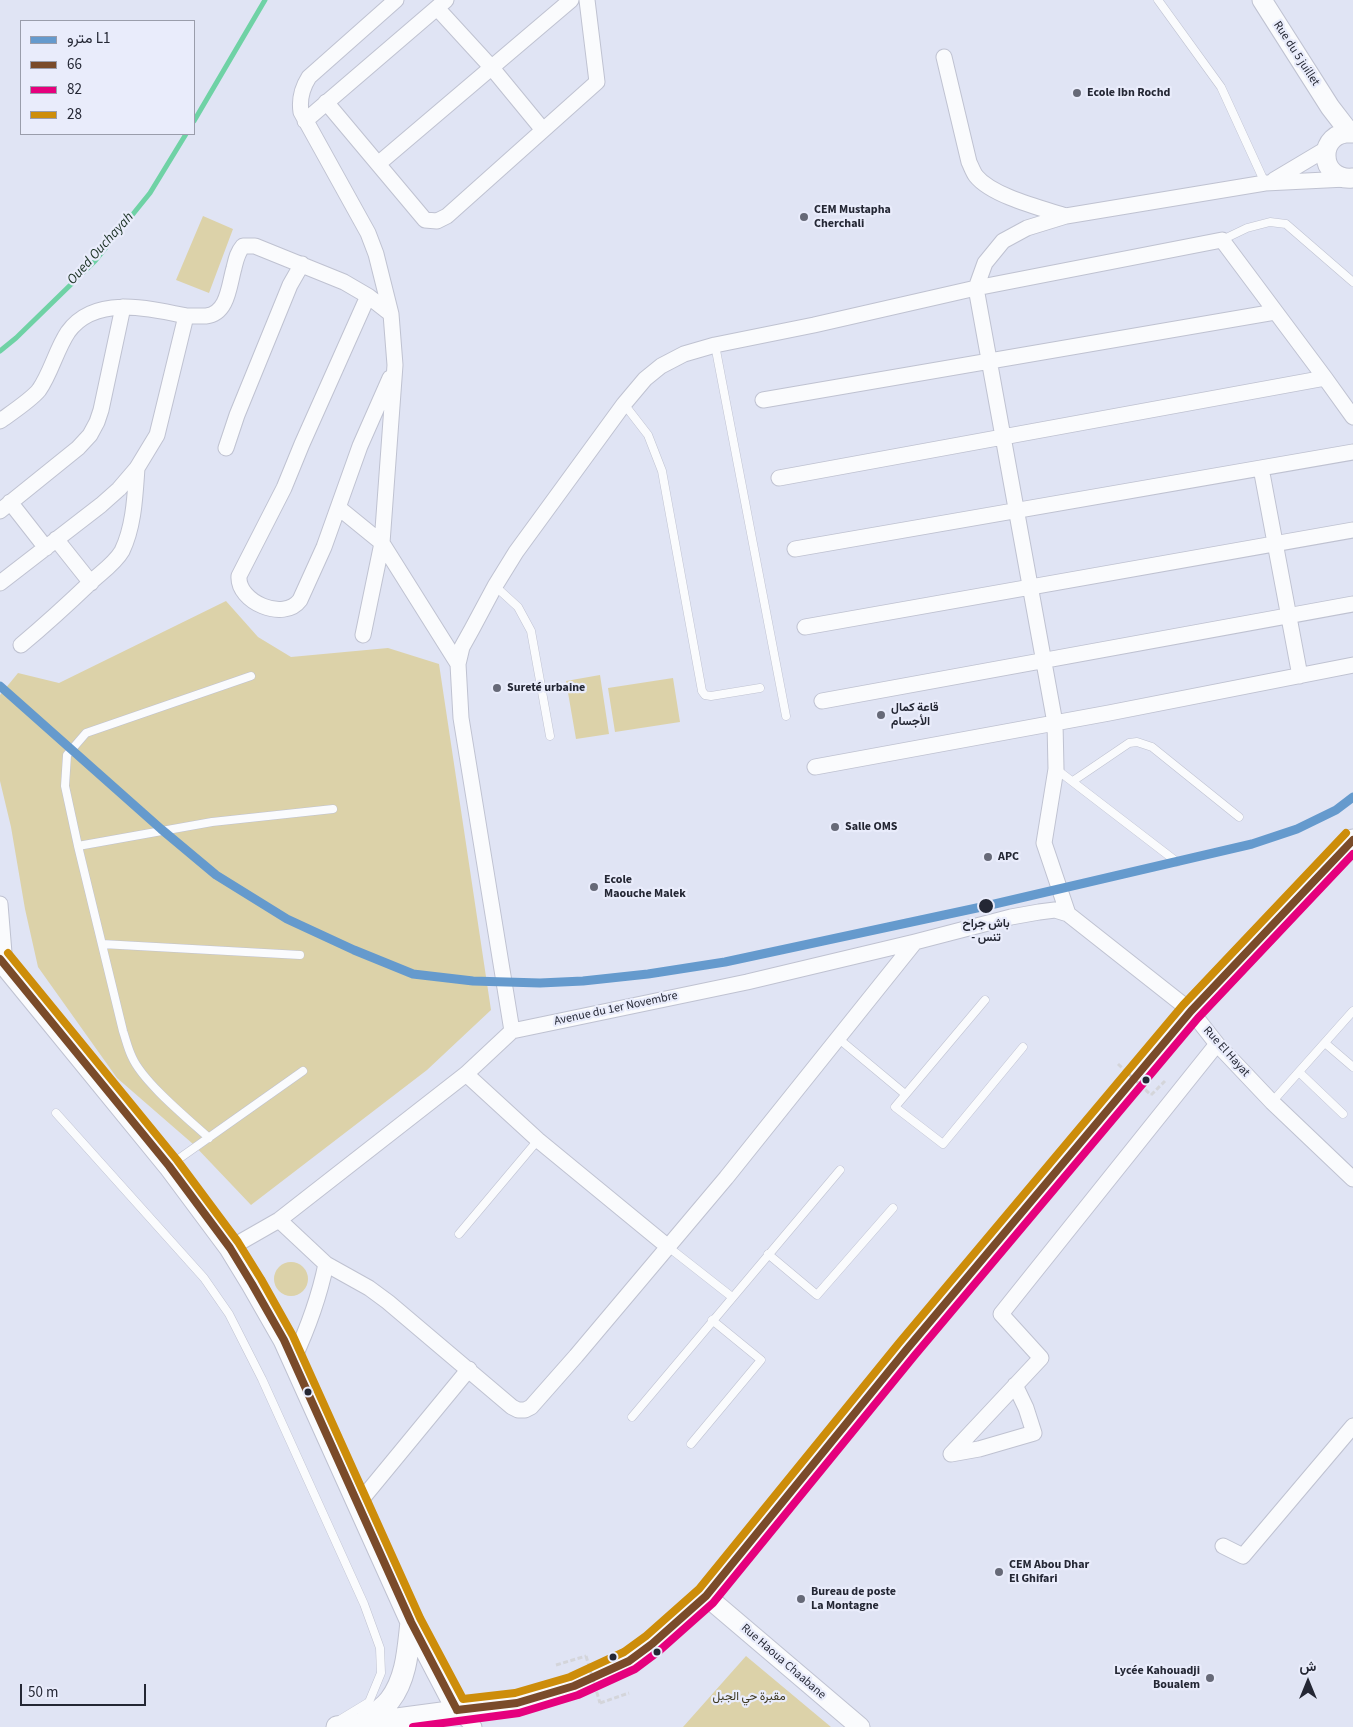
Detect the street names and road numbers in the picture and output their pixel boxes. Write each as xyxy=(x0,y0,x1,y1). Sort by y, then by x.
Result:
street label: Rue du 5 juillet xyxy=(1270,19,1322,89)
street label: Avenue du 1er Novembre xyxy=(553,989,679,1029)
street label: Rue El Hayat xyxy=(1200,1024,1252,1080)
street label: Rue Haoua Chaabane xyxy=(738,1621,828,1703)

